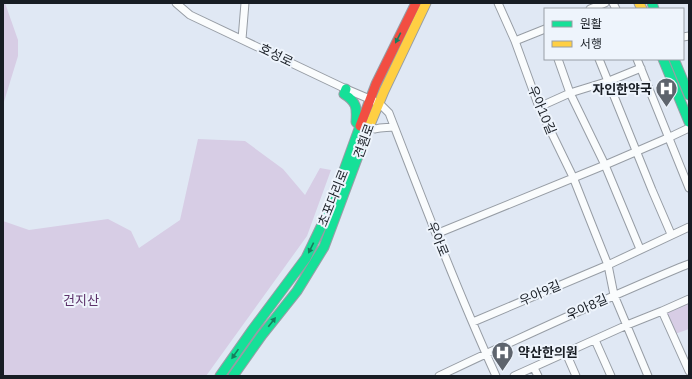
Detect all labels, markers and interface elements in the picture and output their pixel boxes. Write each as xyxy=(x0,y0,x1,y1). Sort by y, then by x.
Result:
legend xyxy=(544,8,684,60)
text: 원활 xyxy=(580,16,602,31)
one-way arrow xyxy=(395,32,401,43)
text: 서행 xyxy=(580,36,602,51)
street label: 호성로 xyxy=(256,39,296,71)
hospital icon: 자인한약국 xyxy=(654,76,680,109)
place label: 자인한약국 xyxy=(592,81,652,98)
street label: 우아10길 xyxy=(524,83,560,137)
street label: 견훤로 xyxy=(350,121,378,161)
street label: 초포다리로 xyxy=(314,167,352,229)
street label: 우아로 xyxy=(423,219,453,259)
one-way arrow xyxy=(308,242,314,254)
street label: 우아9길 xyxy=(517,277,563,309)
street label: 우아8길 xyxy=(564,290,610,324)
park label: 건지산 xyxy=(63,292,99,309)
one-way arrow xyxy=(268,316,277,327)
hospital icon: 약산한의원 xyxy=(489,339,515,372)
place label: 약산한의원 xyxy=(518,344,578,361)
one-way arrow xyxy=(232,349,240,359)

